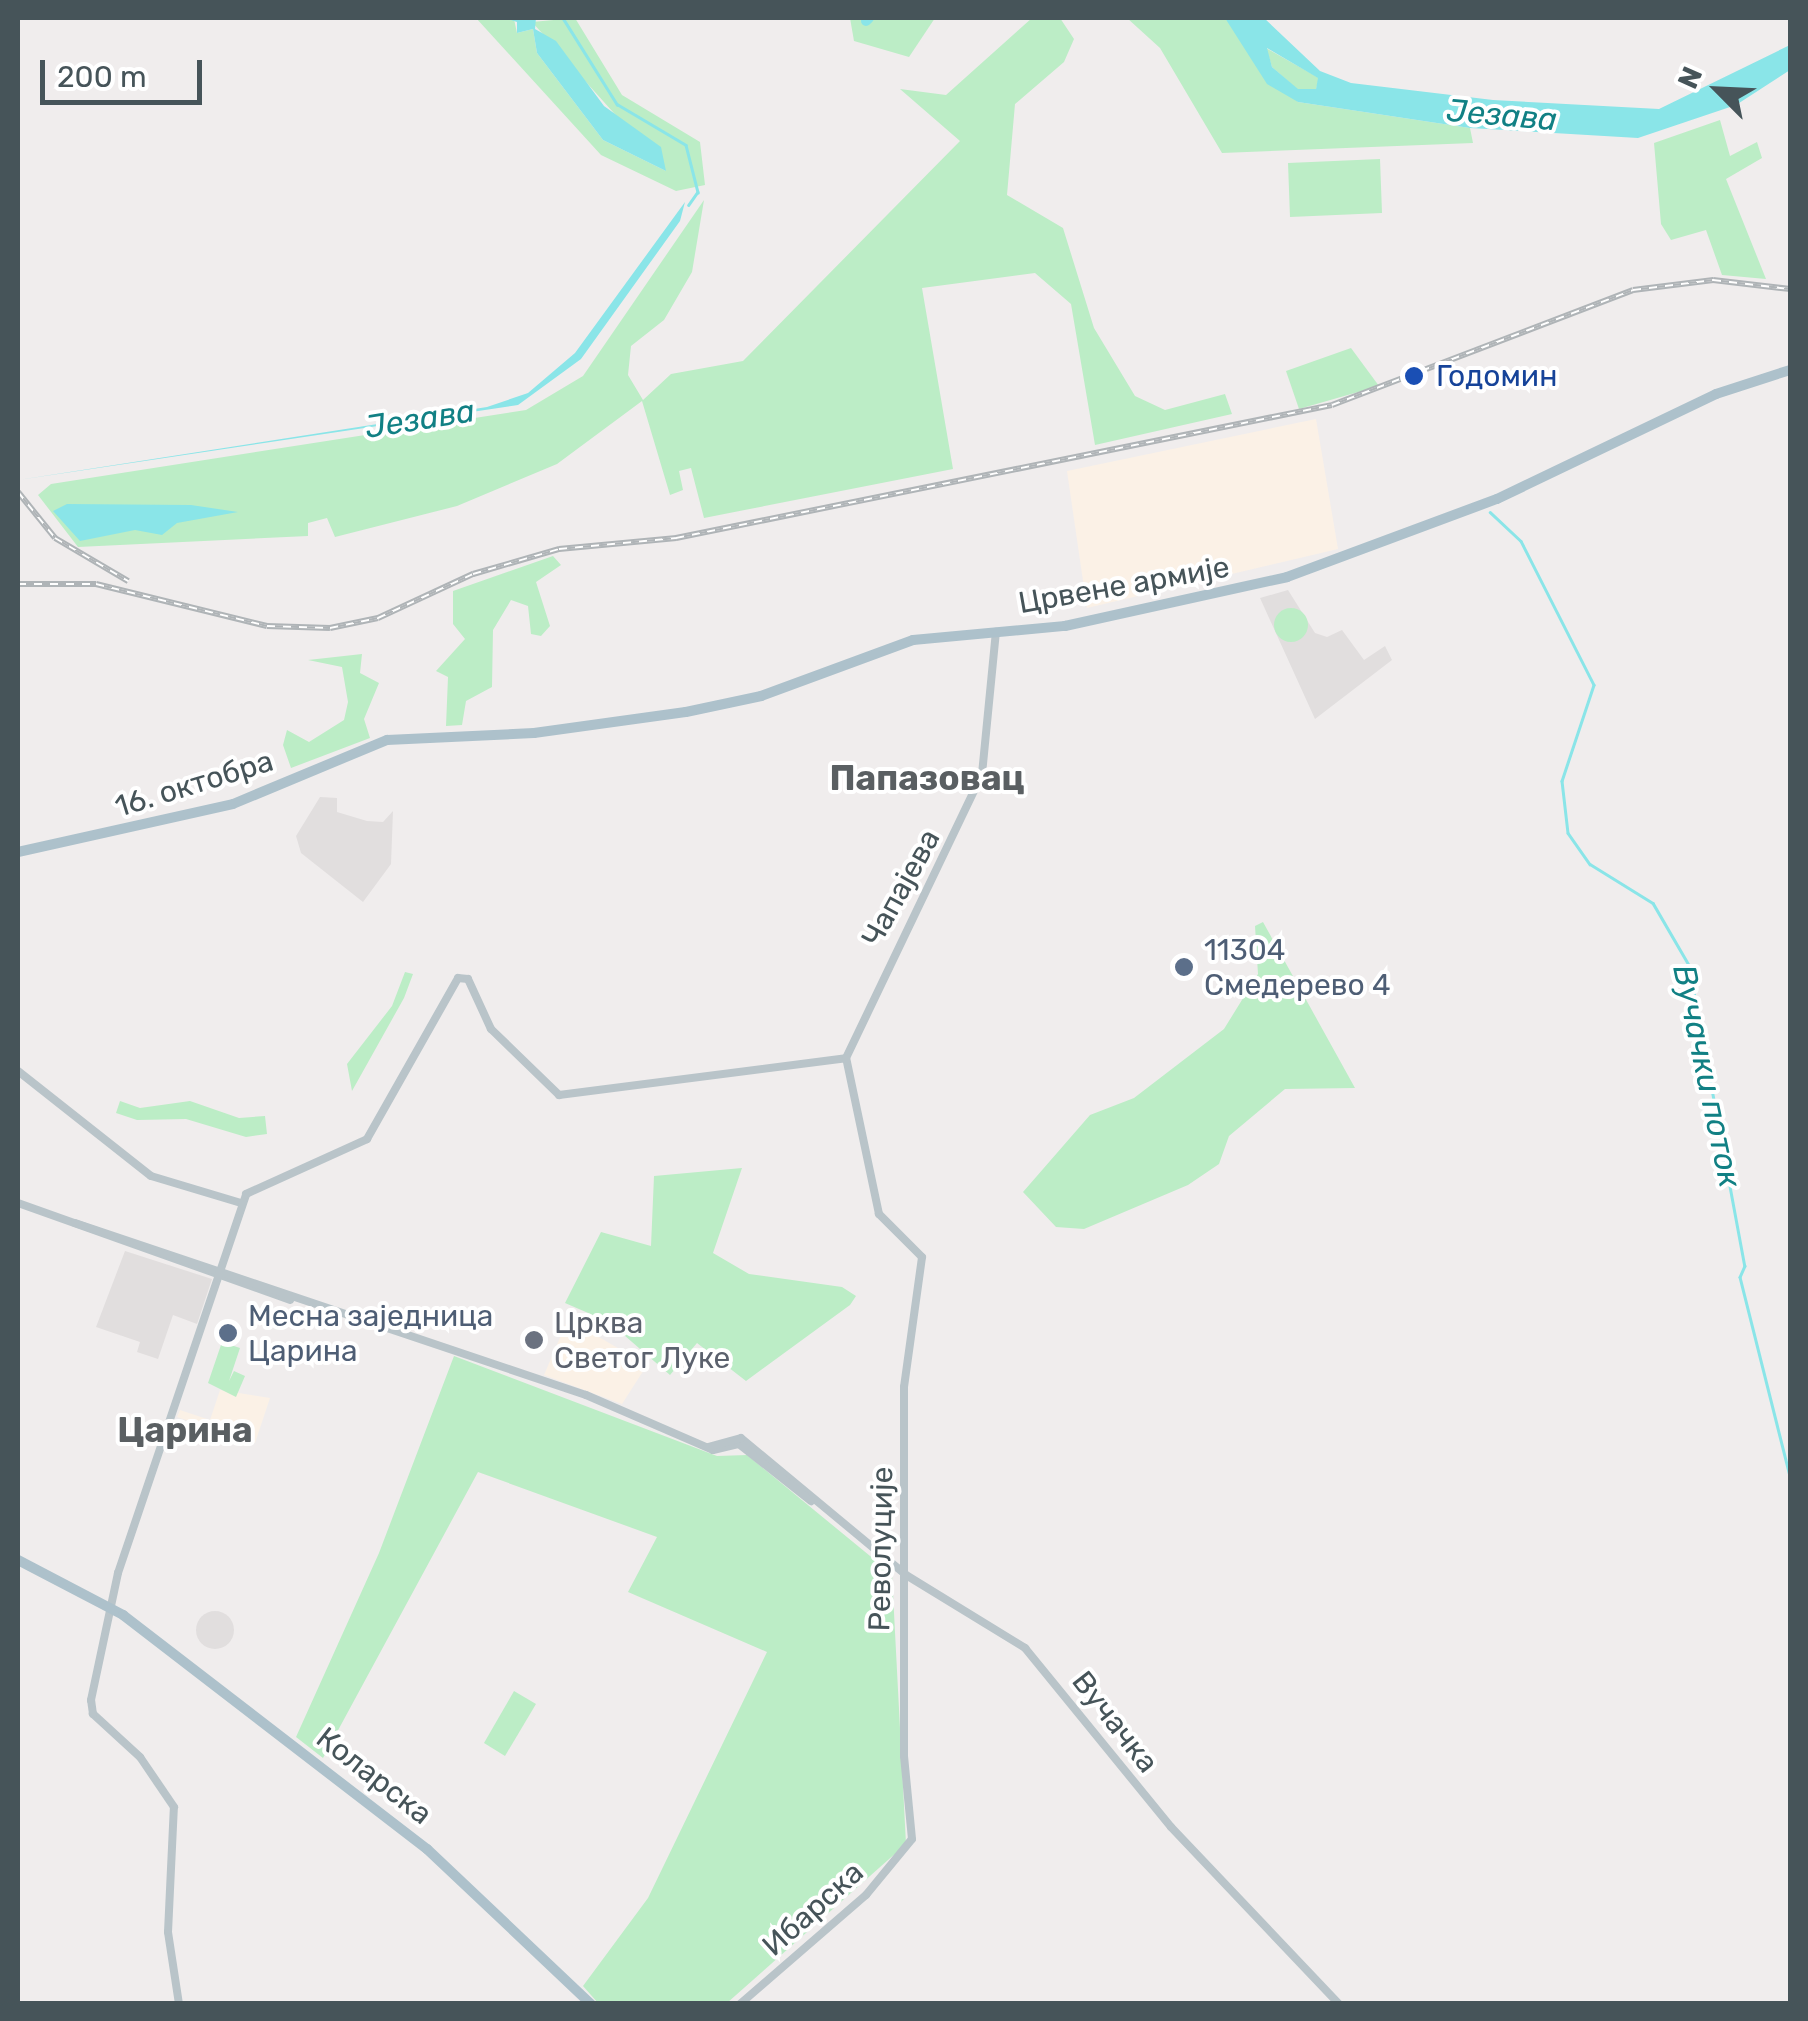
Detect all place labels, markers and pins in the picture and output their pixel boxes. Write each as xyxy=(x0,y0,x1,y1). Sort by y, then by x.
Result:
place label: Годомин xyxy=(1436,358,1557,394)
marker: Годомин xyxy=(1401,363,1427,389)
place label: 11304 Смедерево 4 xyxy=(1204,932,1391,1002)
marker: 11304 Смедерево 4 xyxy=(1173,956,1195,978)
place label: Месна заједница Царина xyxy=(248,1298,493,1368)
place label: Црква Светог Луке xyxy=(554,1305,730,1376)
marker: Месна заједница Царина xyxy=(217,1322,239,1344)
marker: Црква Светог Луке xyxy=(523,1329,545,1351)

